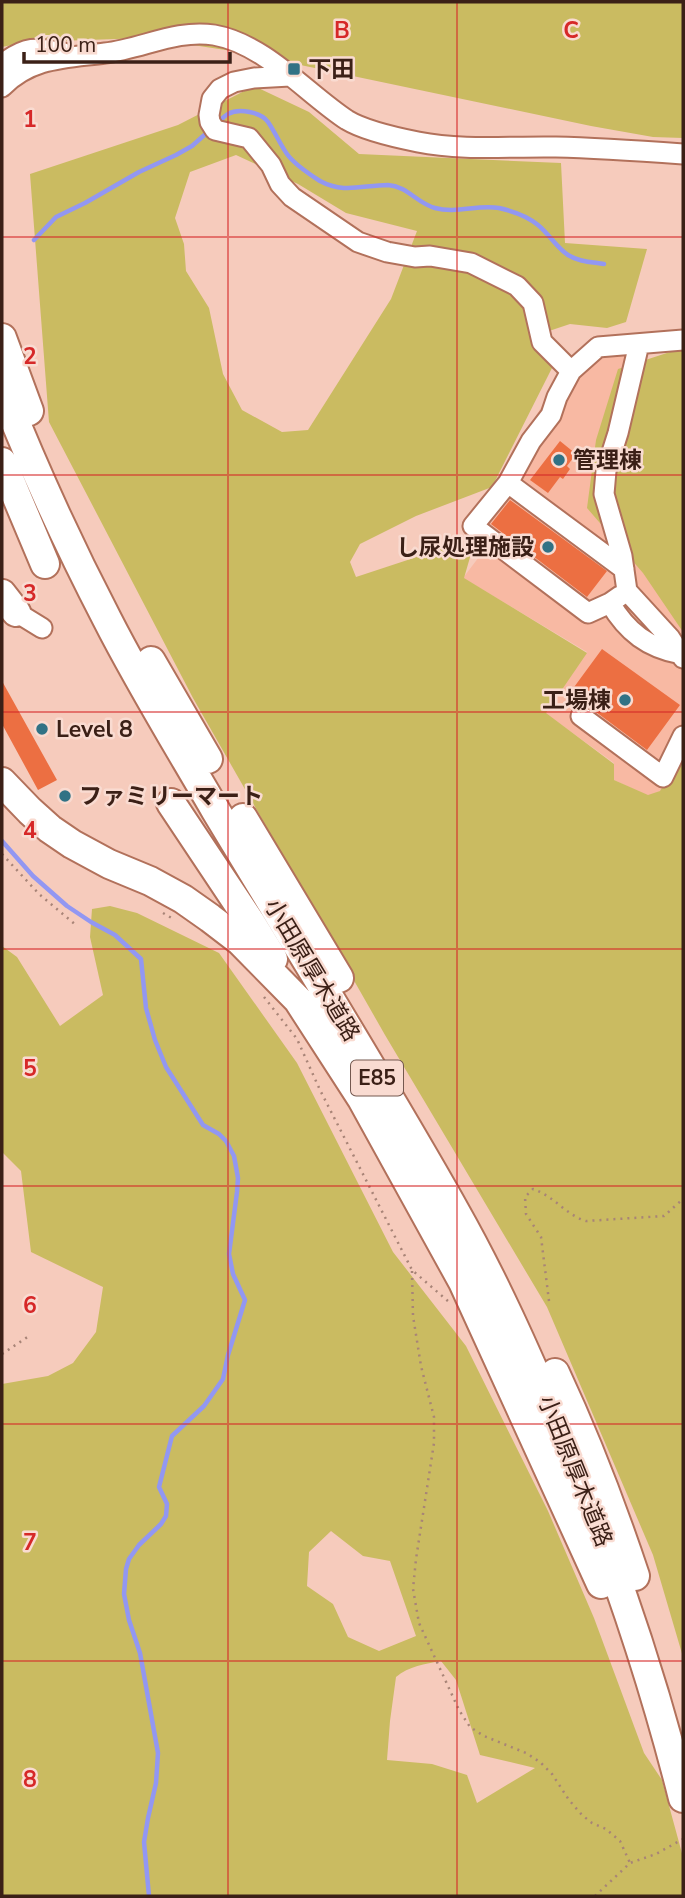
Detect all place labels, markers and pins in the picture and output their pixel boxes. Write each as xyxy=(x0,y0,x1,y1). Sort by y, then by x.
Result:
place label: 下田 xyxy=(308,54,354,85)
marker: 下田 xyxy=(286,61,302,77)
place label: 管理棟 xyxy=(573,445,642,476)
marker: 管理棟 xyxy=(551,452,567,468)
place label: し尿処理施設 xyxy=(396,532,534,563)
marker: し尿処理施設 xyxy=(540,539,556,555)
place label: 工場棟 xyxy=(542,685,611,716)
marker: 工場棟 xyxy=(617,692,633,708)
place label: Level 8 xyxy=(56,714,133,745)
marker: Level 8 xyxy=(34,721,50,737)
place label: ファミリーマート xyxy=(79,781,263,812)
marker: ファミリーマート xyxy=(57,788,73,804)

